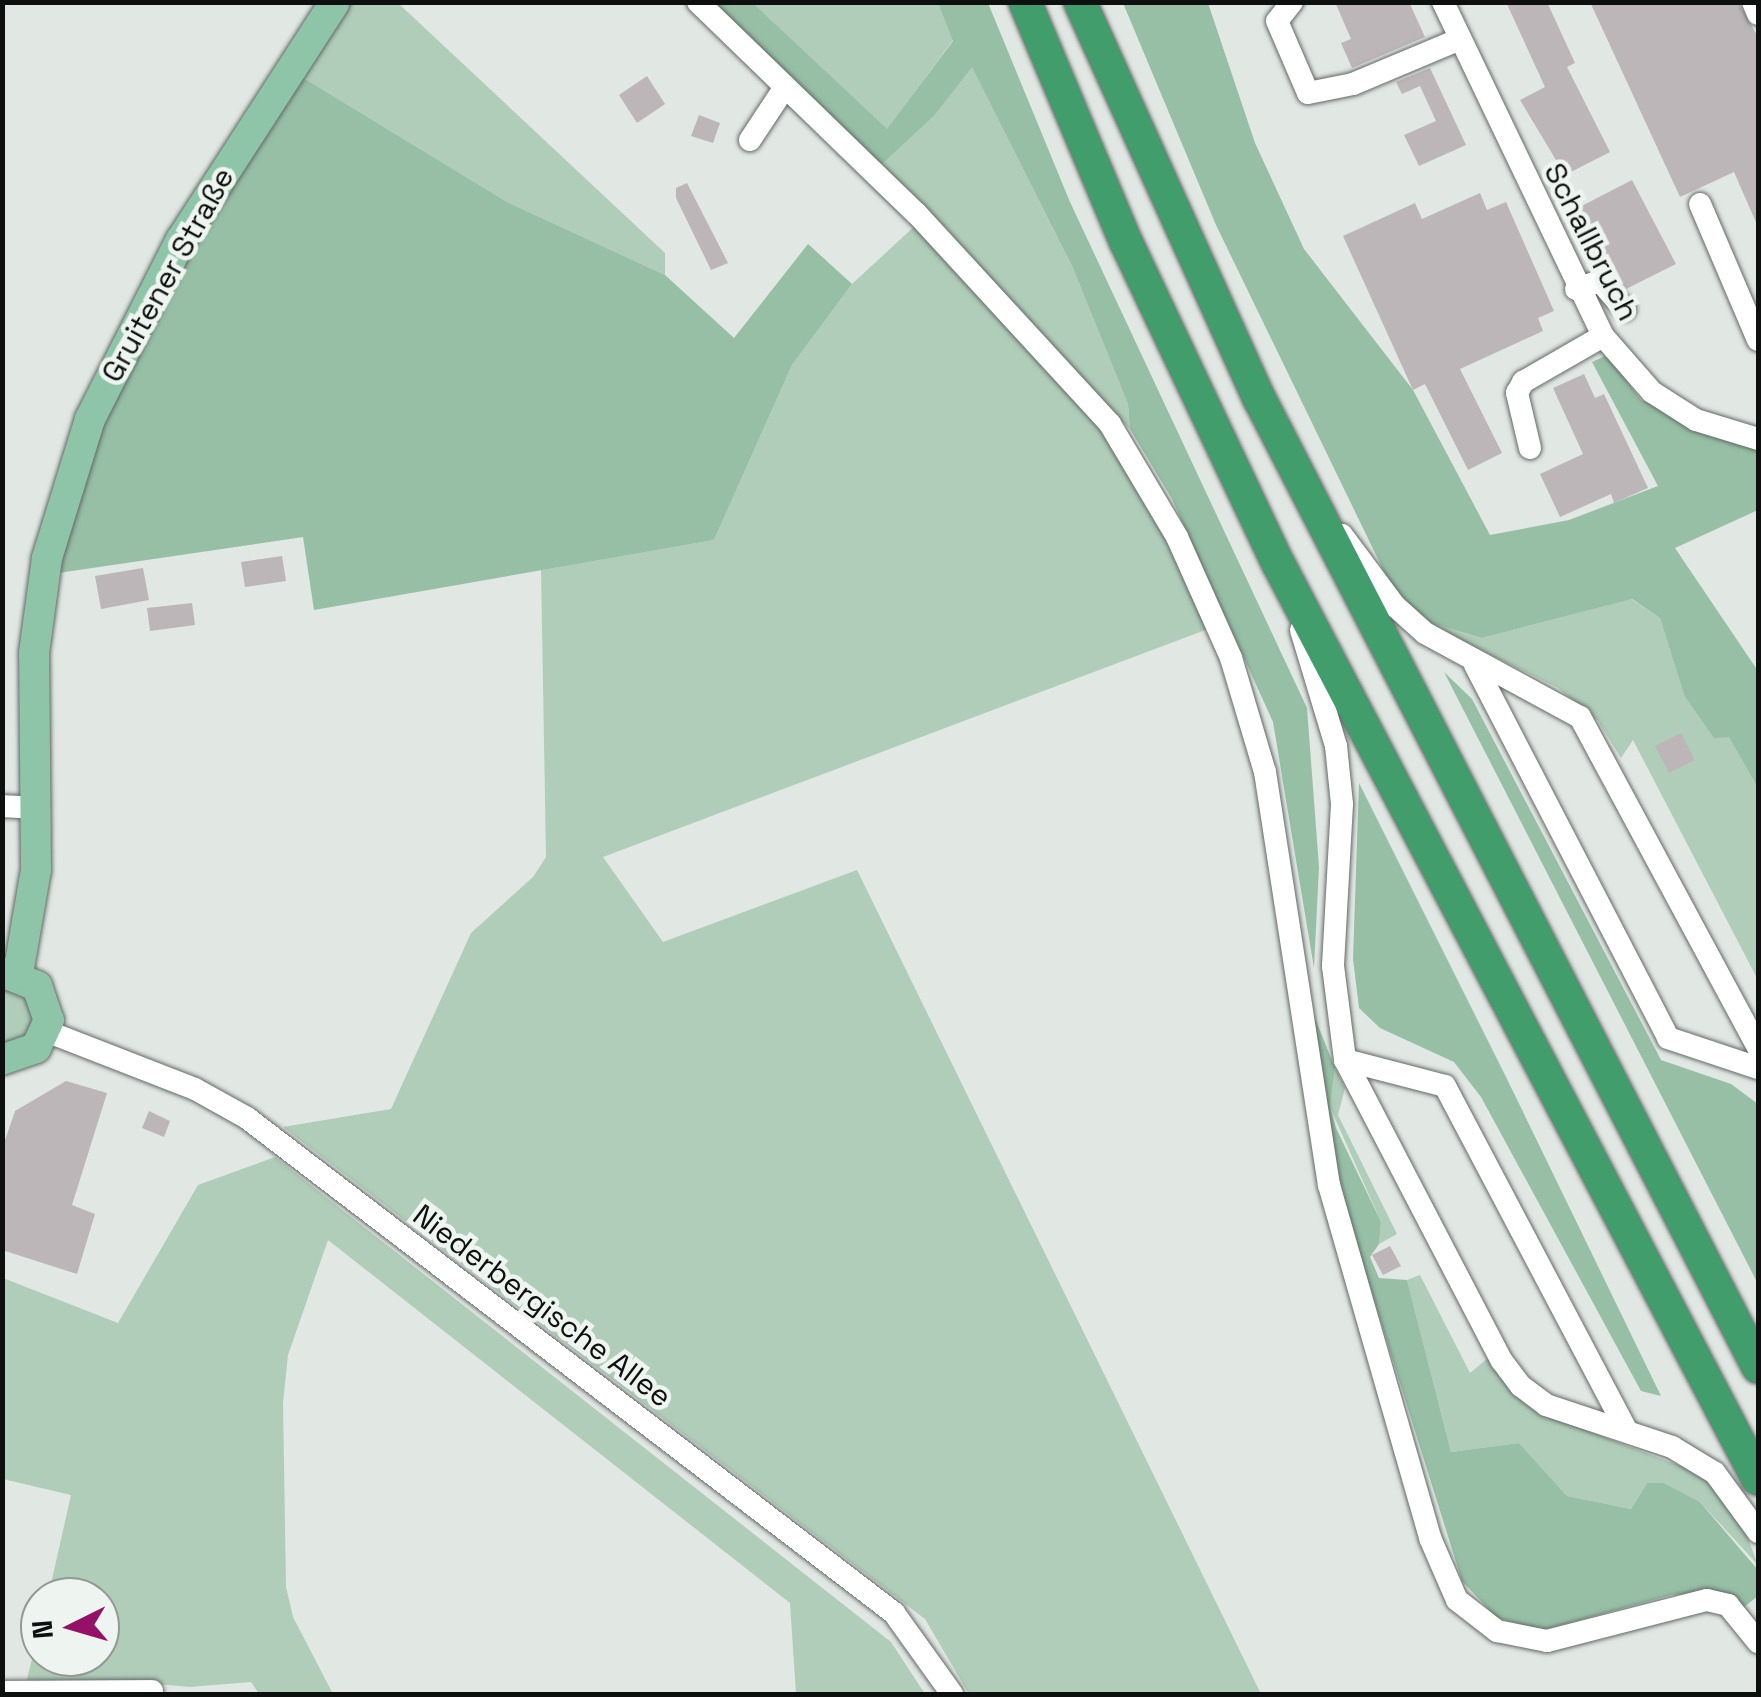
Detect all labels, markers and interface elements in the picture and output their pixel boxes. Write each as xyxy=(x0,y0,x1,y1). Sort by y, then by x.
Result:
street label: Schallbruch xyxy=(1536,157,1646,327)
street label: Gruitener Straße xyxy=(94,161,242,389)
street label: Niederbergische Allee xyxy=(406,1197,678,1415)
north arrow xyxy=(20,1577,120,1677)
text: N xyxy=(23,1619,61,1640)

